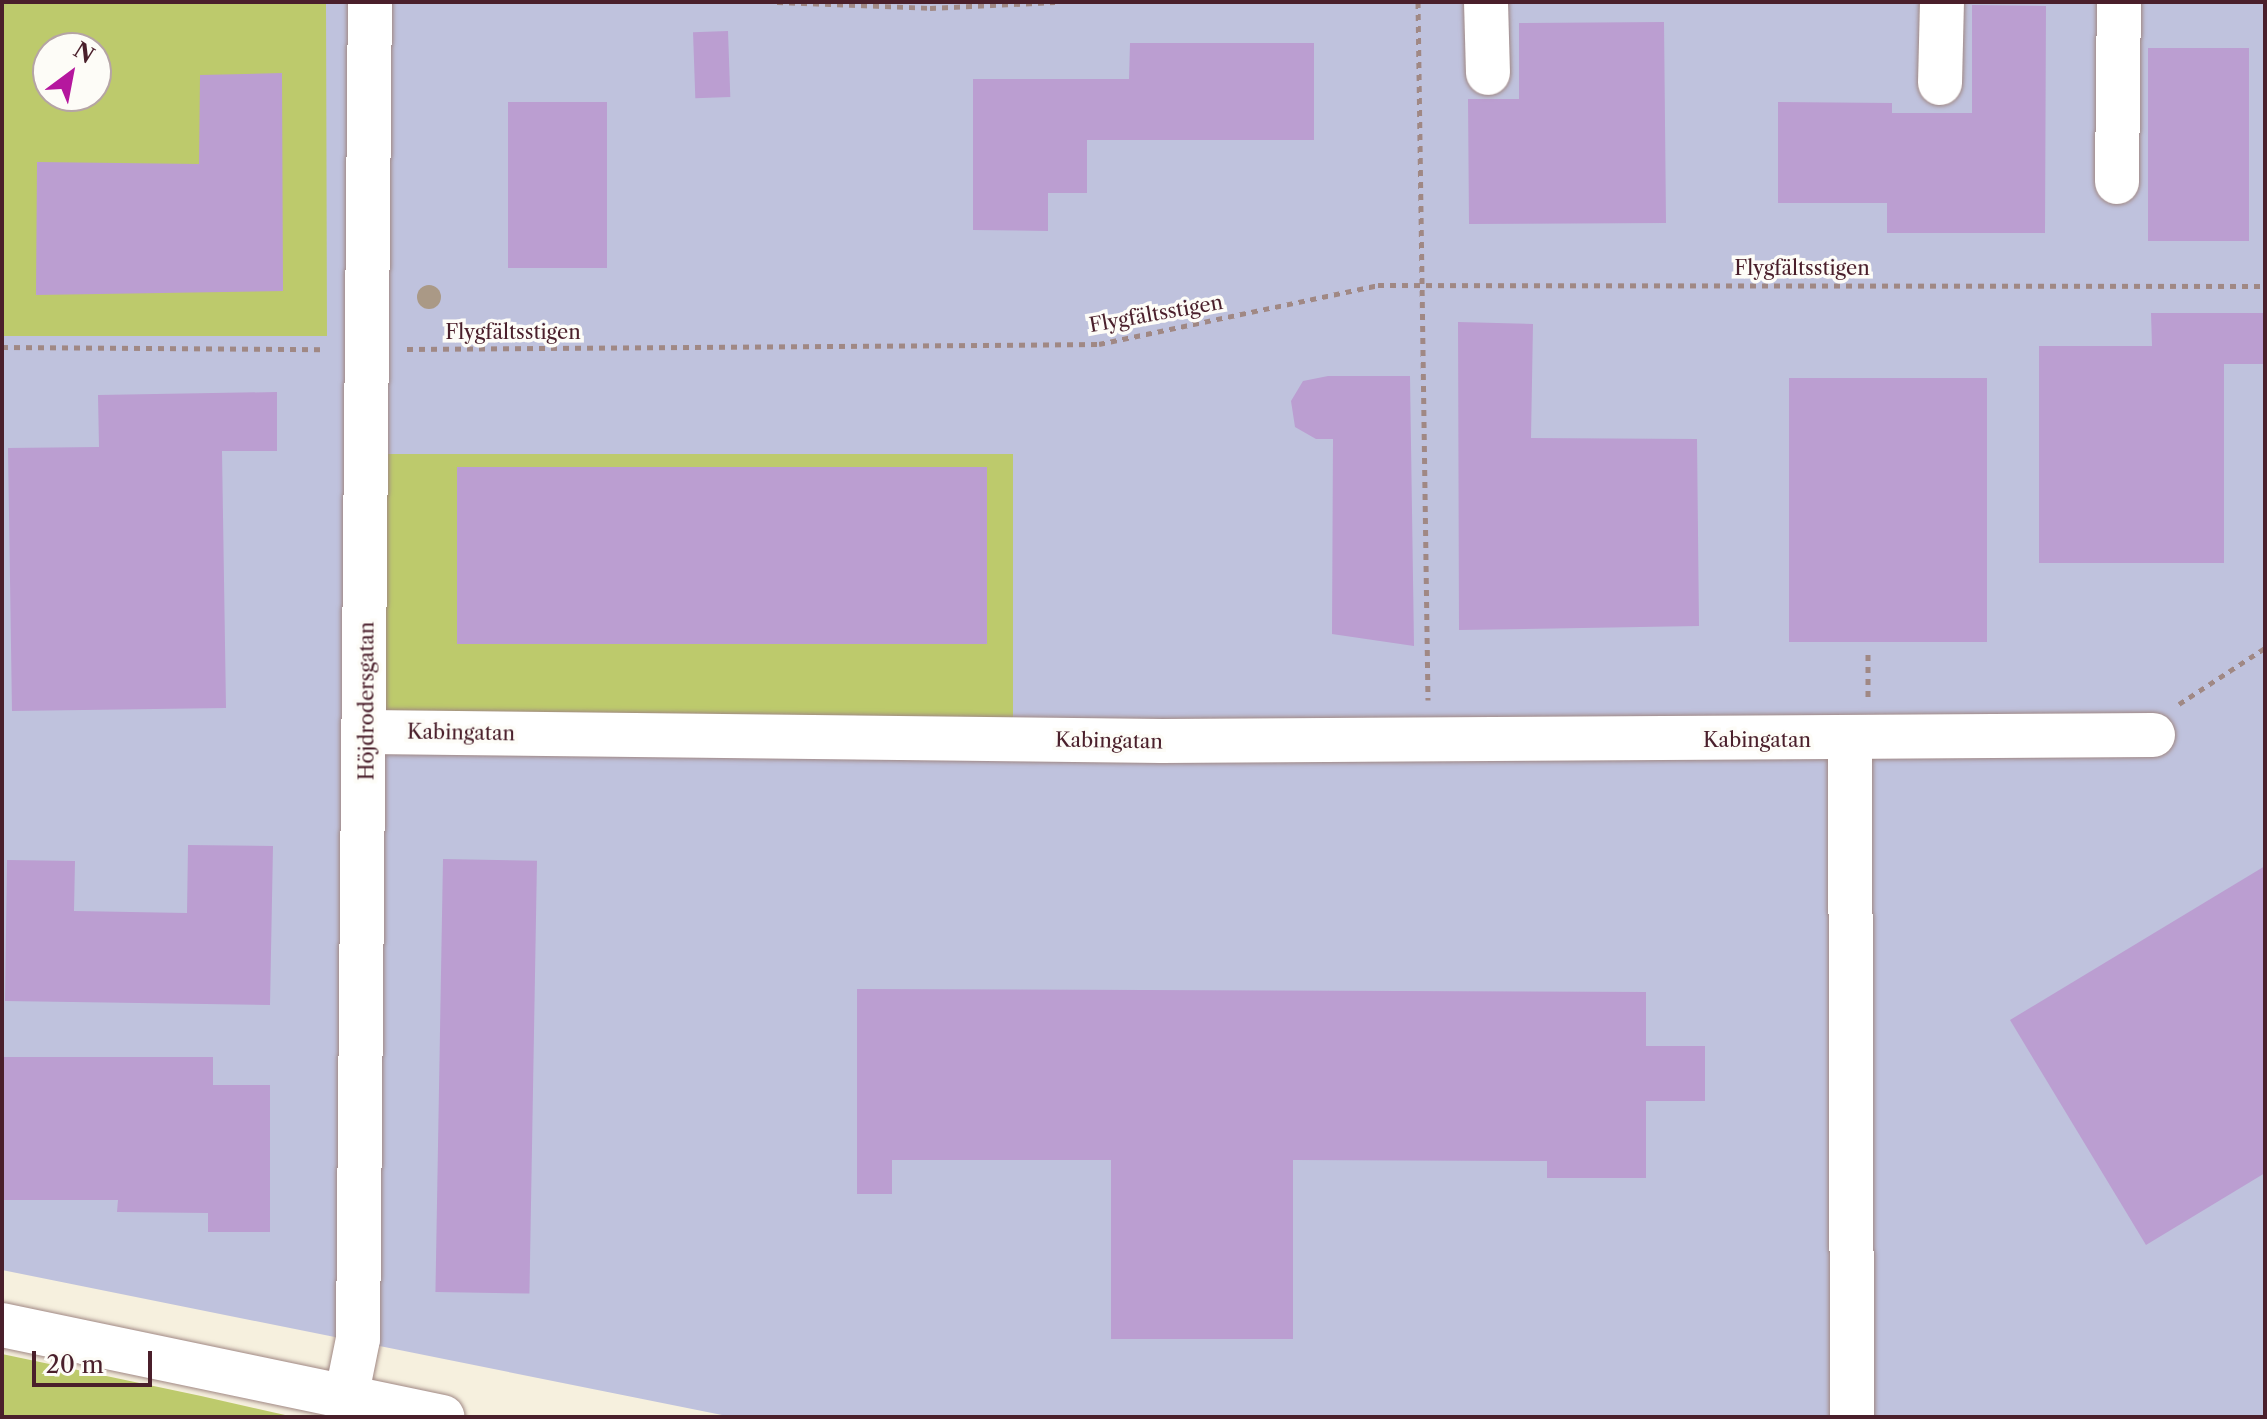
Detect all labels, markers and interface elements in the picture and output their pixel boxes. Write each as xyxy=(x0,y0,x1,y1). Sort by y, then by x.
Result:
north arrow xyxy=(32,32,112,112)
text: N xyxy=(69,36,99,69)
street label: Flygfältsstigen xyxy=(1734,256,1870,280)
street label: Flygfältsstigen xyxy=(1087,290,1225,338)
street label: Flygfältsstigen xyxy=(445,320,581,344)
street label: Höjdrodersgatan xyxy=(355,622,379,780)
street label: Kabingatan xyxy=(407,720,515,746)
street label: Kabingatan xyxy=(1055,728,1163,754)
street label: Kabingatan xyxy=(1703,728,1811,752)
scale bar xyxy=(36,1335,156,1385)
text: 20 m xyxy=(46,1350,104,1379)

